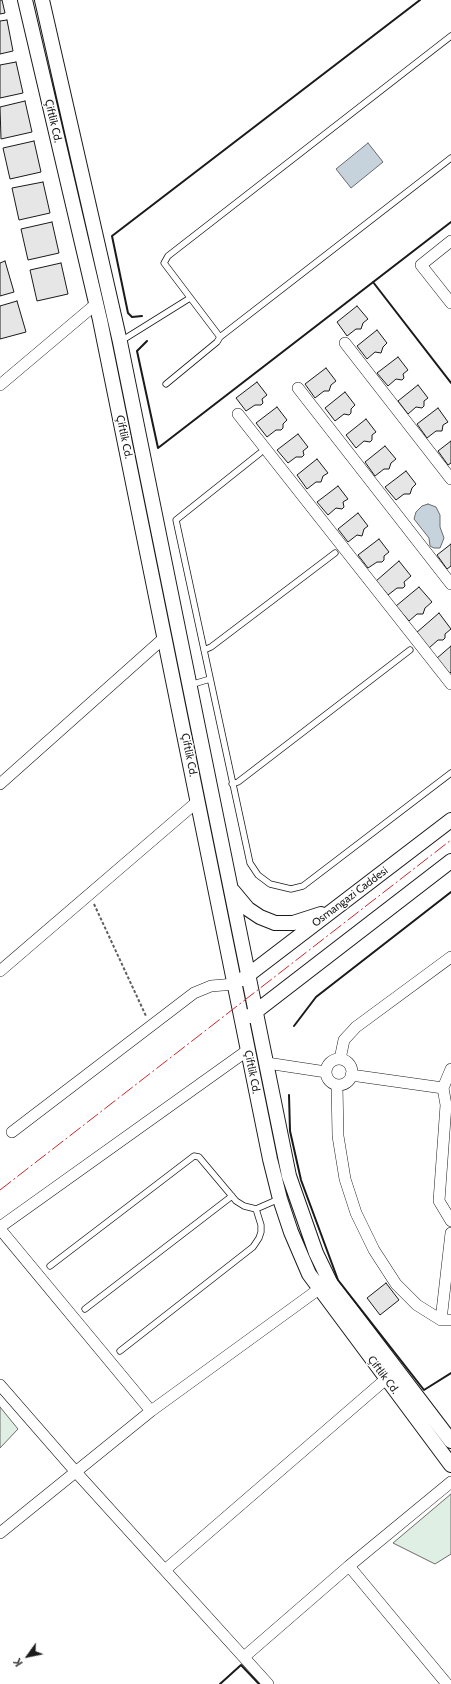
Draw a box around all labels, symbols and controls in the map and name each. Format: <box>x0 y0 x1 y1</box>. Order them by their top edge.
street label: Çiftlik Cd. <box>42 98 64 144</box>
street label: Çiftlik Cd. <box>113 414 135 460</box>
street label: Çiftlik Cd. <box>178 732 200 778</box>
street label: Osmangazi Caddesi <box>309 864 391 930</box>
street label: Çiftlik Cd. <box>241 1049 263 1095</box>
street label: Çiftlik Cd. <box>364 1353 402 1397</box>
north arrow <box>8 1636 48 1676</box>
text: K <box>10 1656 26 1669</box>

